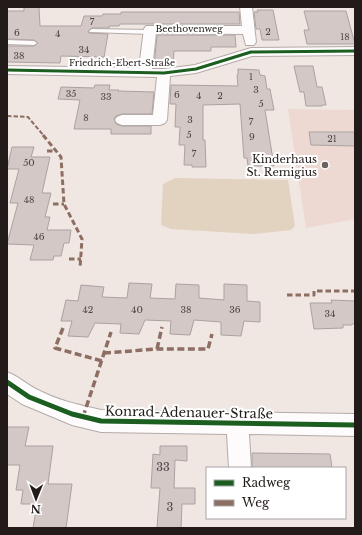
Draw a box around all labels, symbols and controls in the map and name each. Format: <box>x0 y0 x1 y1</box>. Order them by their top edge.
house number: 7 <box>90 16 95 27</box>
street label: Beethovenweg <box>155 23 223 34</box>
house number: 2 <box>265 26 271 37</box>
house number: 6 <box>14 27 20 38</box>
house number: 4 <box>55 28 61 39</box>
house number: 18 <box>340 31 350 42</box>
house number: 34 <box>79 44 89 55</box>
house number: 38 <box>14 50 25 61</box>
street label: Friedrich-Ebert-Straße <box>69 57 175 68</box>
house number: 1 <box>249 71 253 82</box>
house number: 3 <box>253 84 259 95</box>
house number: 35 <box>66 88 76 99</box>
house number: 6 <box>174 89 180 100</box>
house number: 4 <box>196 90 202 101</box>
house number: 2 <box>217 90 223 101</box>
house number: 33 <box>100 91 112 102</box>
house number: 5 <box>258 98 264 109</box>
house number: 8 <box>83 112 89 123</box>
house number: 3 <box>187 114 193 125</box>
house number: 7 <box>249 116 254 127</box>
house number: 5 <box>186 129 192 140</box>
house number: 9 <box>249 131 255 142</box>
house number: 21 <box>327 133 337 144</box>
house number: 7 <box>192 148 197 159</box>
place label: Kinderhaus St. Remigius <box>247 152 317 179</box>
house number: 50 <box>23 157 35 168</box>
marker: Kinderhaus St. Remigius <box>320 160 330 170</box>
house number: 48 <box>24 194 34 205</box>
house number: 46 <box>33 231 45 242</box>
house number: 42 <box>83 304 93 315</box>
house number: 40 <box>131 304 143 315</box>
house number: 38 <box>181 304 192 315</box>
house number: 36 <box>229 304 241 315</box>
house number: 34 <box>325 308 335 319</box>
street label: Konrad-Adenauer-Straße <box>105 403 273 422</box>
house number: 33 <box>156 460 170 474</box>
legend <box>206 467 346 519</box>
text: Radweg <box>242 475 291 490</box>
north arrow <box>16 479 56 519</box>
text: Weg <box>241 495 270 510</box>
house number: 3 <box>167 500 174 514</box>
text: N <box>30 502 41 516</box>

